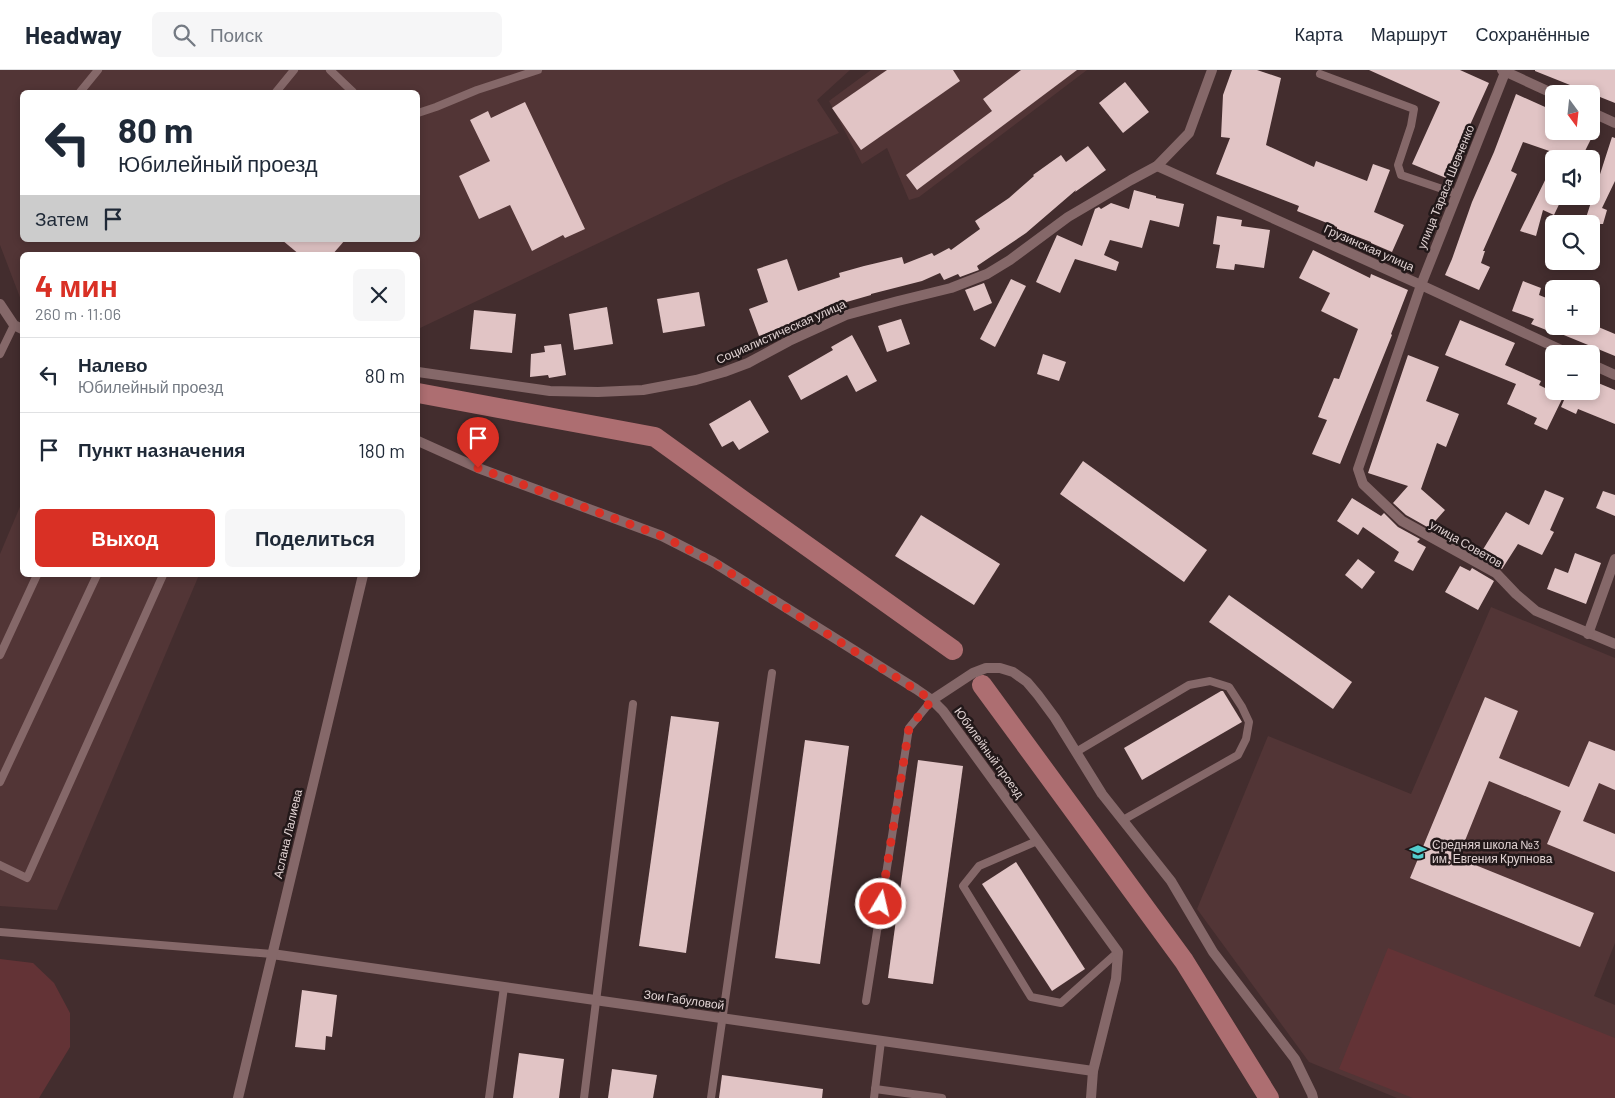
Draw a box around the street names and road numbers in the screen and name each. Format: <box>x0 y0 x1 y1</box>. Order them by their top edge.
street label: улица Тараса Шевченко <box>1414 122 1477 251</box>
street label: Грузинская улица <box>1322 221 1417 274</box>
street label: Социалистическая улица <box>714 296 848 367</box>
street label: улица Советов <box>1427 517 1505 570</box>
street label: Юбилейный проезд <box>951 704 1027 801</box>
street label: Аслана Лалиева <box>270 787 304 880</box>
street label: Зои Габуловой <box>643 986 725 1013</box>

